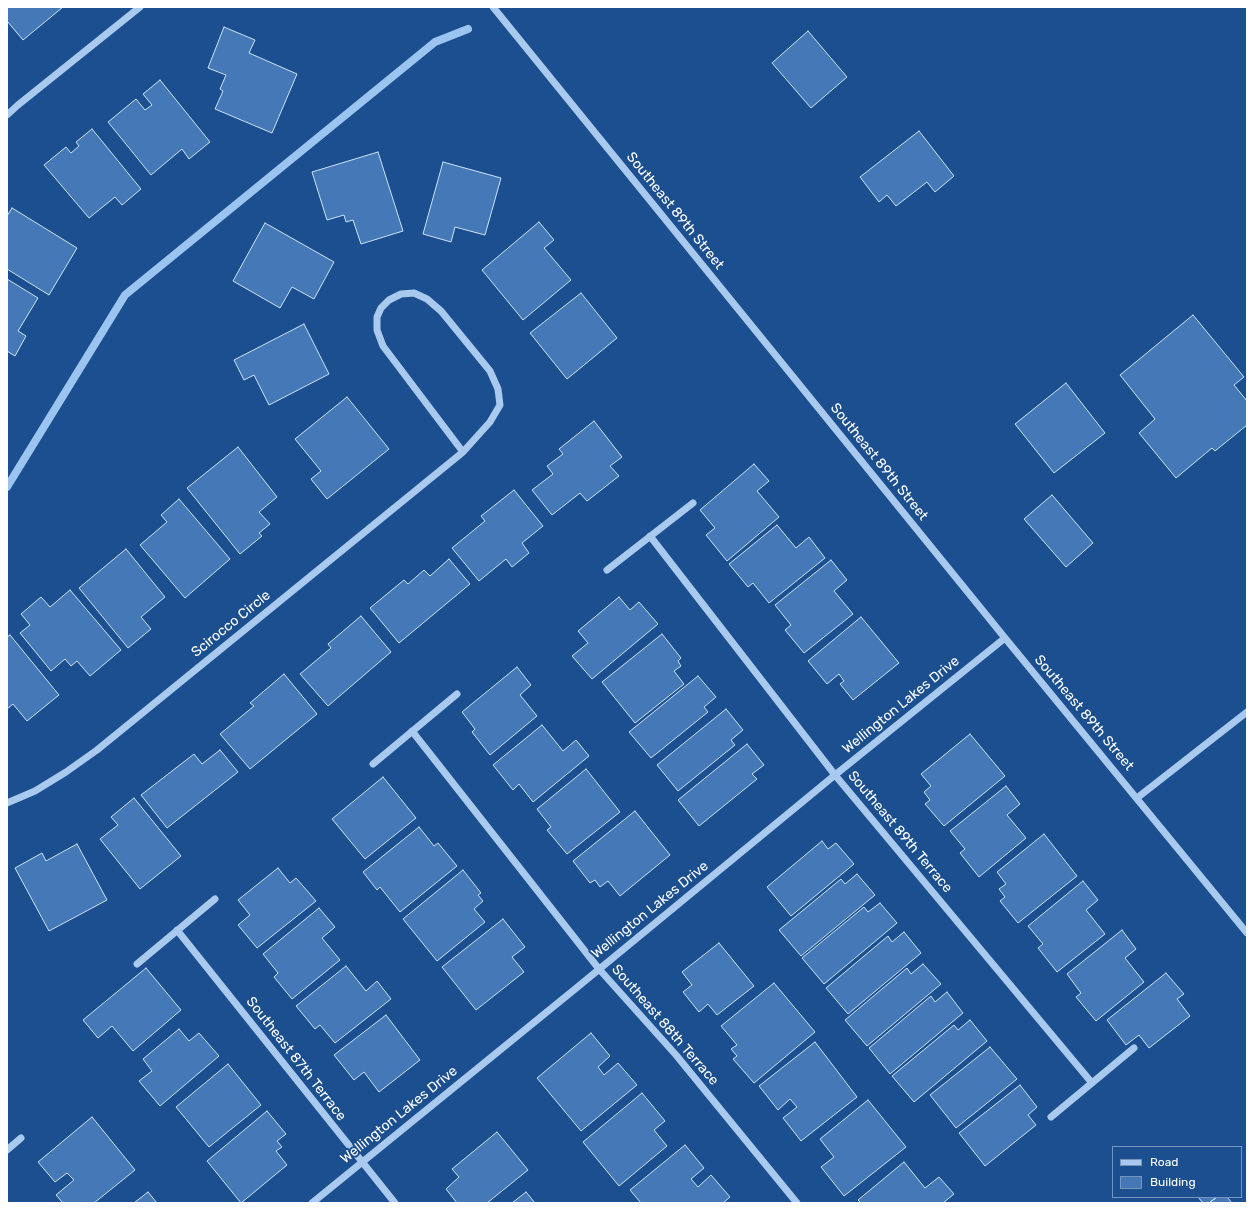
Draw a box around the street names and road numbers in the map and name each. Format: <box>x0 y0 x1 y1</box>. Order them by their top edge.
street label: Southeast 89th Street <box>623 149 727 273</box>
street label: Southeast 89th Street <box>827 400 931 524</box>
street label: Scirocco Circle <box>188 587 274 661</box>
street label: Southeast 89th Street <box>1031 652 1137 774</box>
street label: Wellington Lakes Drive <box>839 653 963 757</box>
street label: Southeast 89th Terrace <box>844 768 956 896</box>
street label: Wellington Lakes Drive <box>588 858 712 962</box>
street label: Southeast 88th Terrace <box>608 961 722 1089</box>
street label: Southeast 87th Terrace <box>242 994 350 1124</box>
street label: Wellington Lakes Drive <box>337 1063 461 1167</box>

